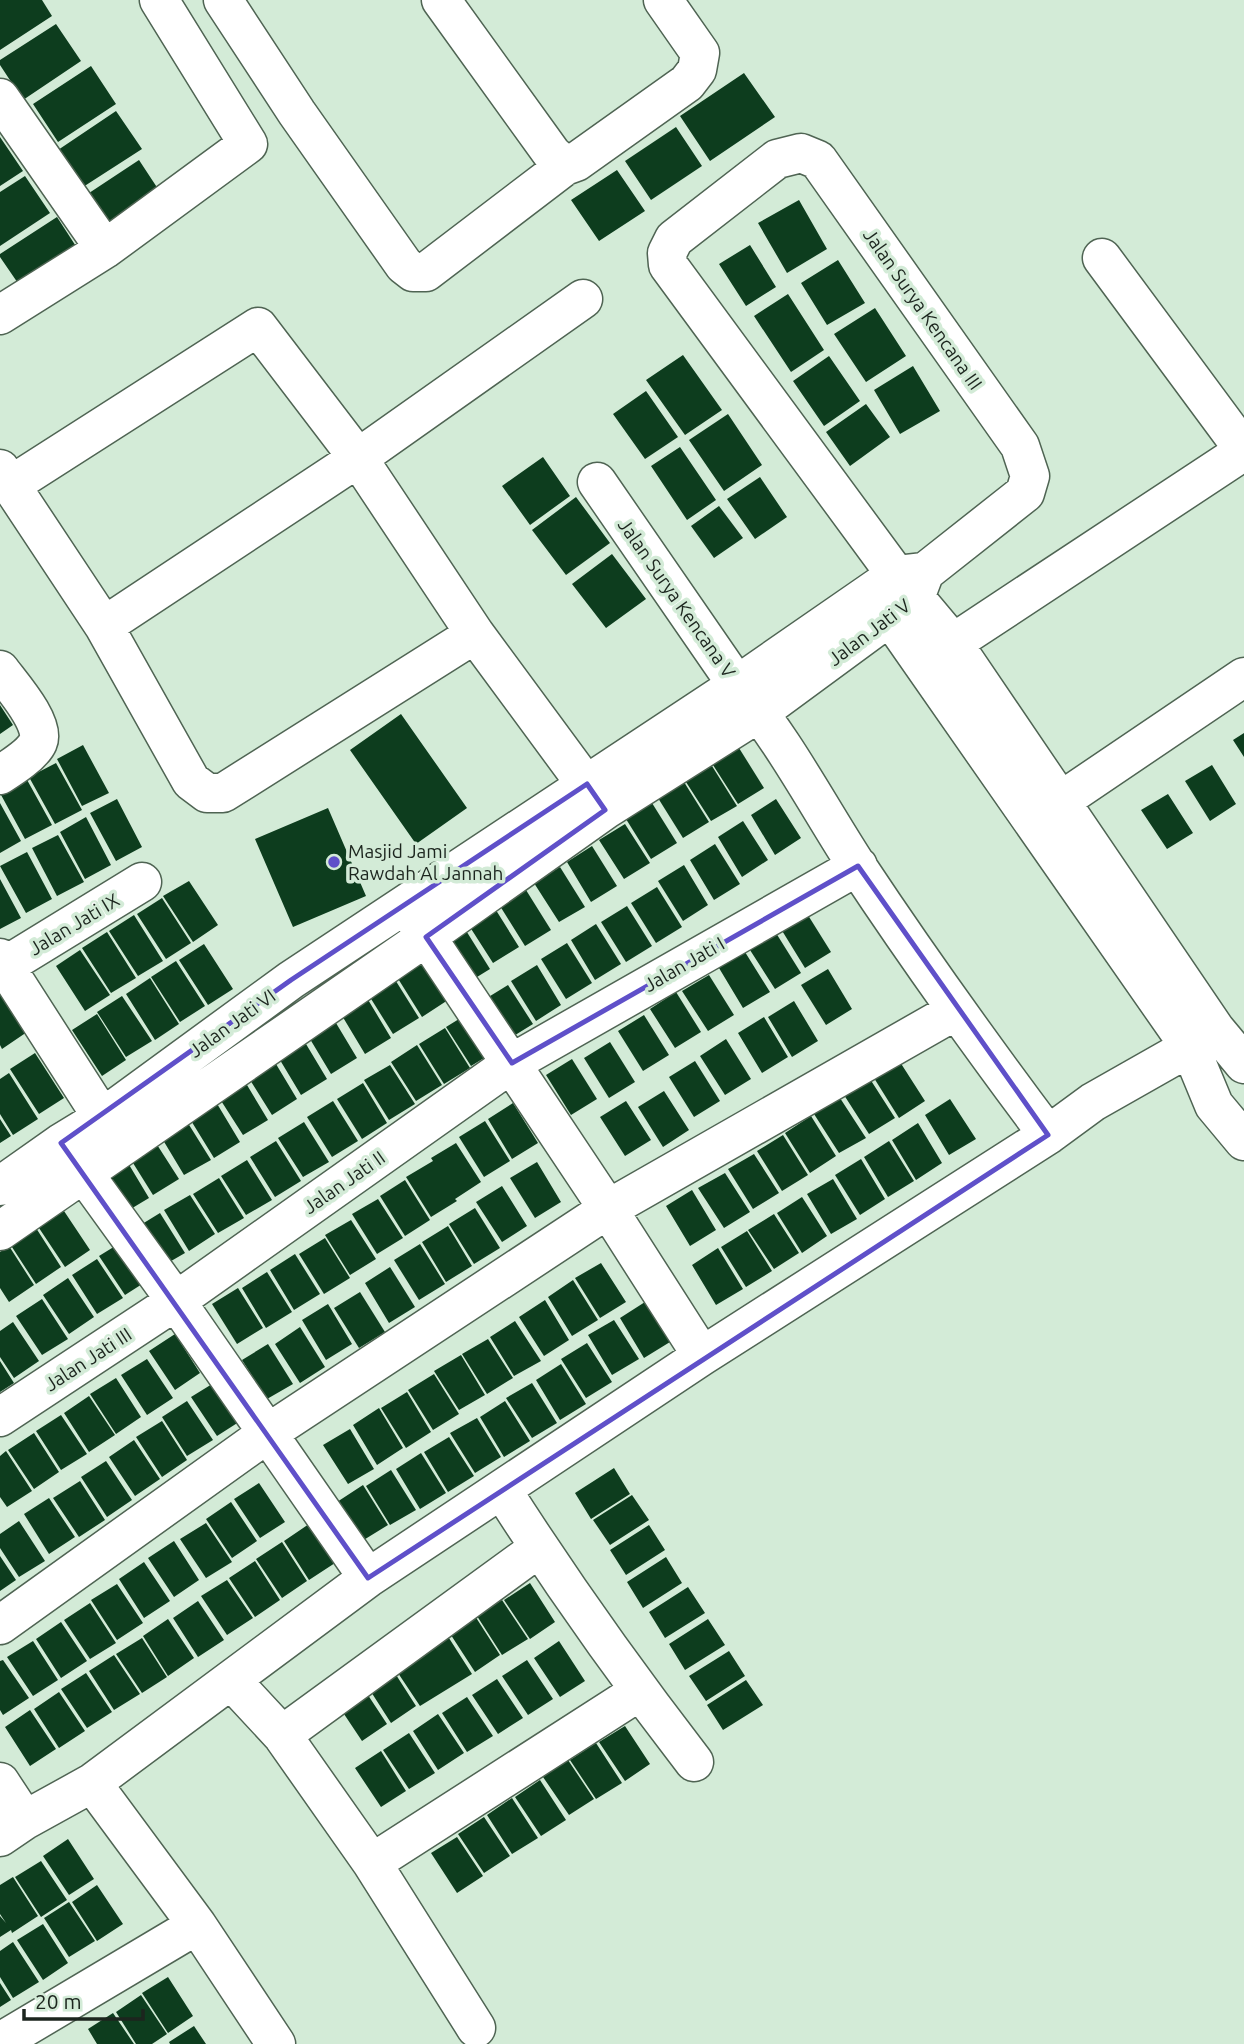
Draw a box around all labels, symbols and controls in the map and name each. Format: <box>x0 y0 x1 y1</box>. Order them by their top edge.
street label: Jalan Surya Kencana III <box>859 224 987 394</box>
street label: Jalan Surya Kencana V <box>614 514 740 682</box>
street label: Jalan Jati V <box>824 594 914 670</box>
place label: Masjid Jami Rawdah Al Jannah <box>348 840 503 884</box>
marker: Masjid Jami Rawdah Al Jannah <box>326 854 342 870</box>
street label: Jalan Jati IX <box>25 888 123 959</box>
street label: Jalan Jati I <box>640 932 728 996</box>
street label: Jalan Jati VI <box>184 984 280 1062</box>
street label: Jalan Jati II <box>299 1146 389 1218</box>
street label: Jalan Jati III <box>40 1323 136 1395</box>
scale bar <box>24 1978 144 2022</box>
text: 20 m <box>35 1989 82 2013</box>

